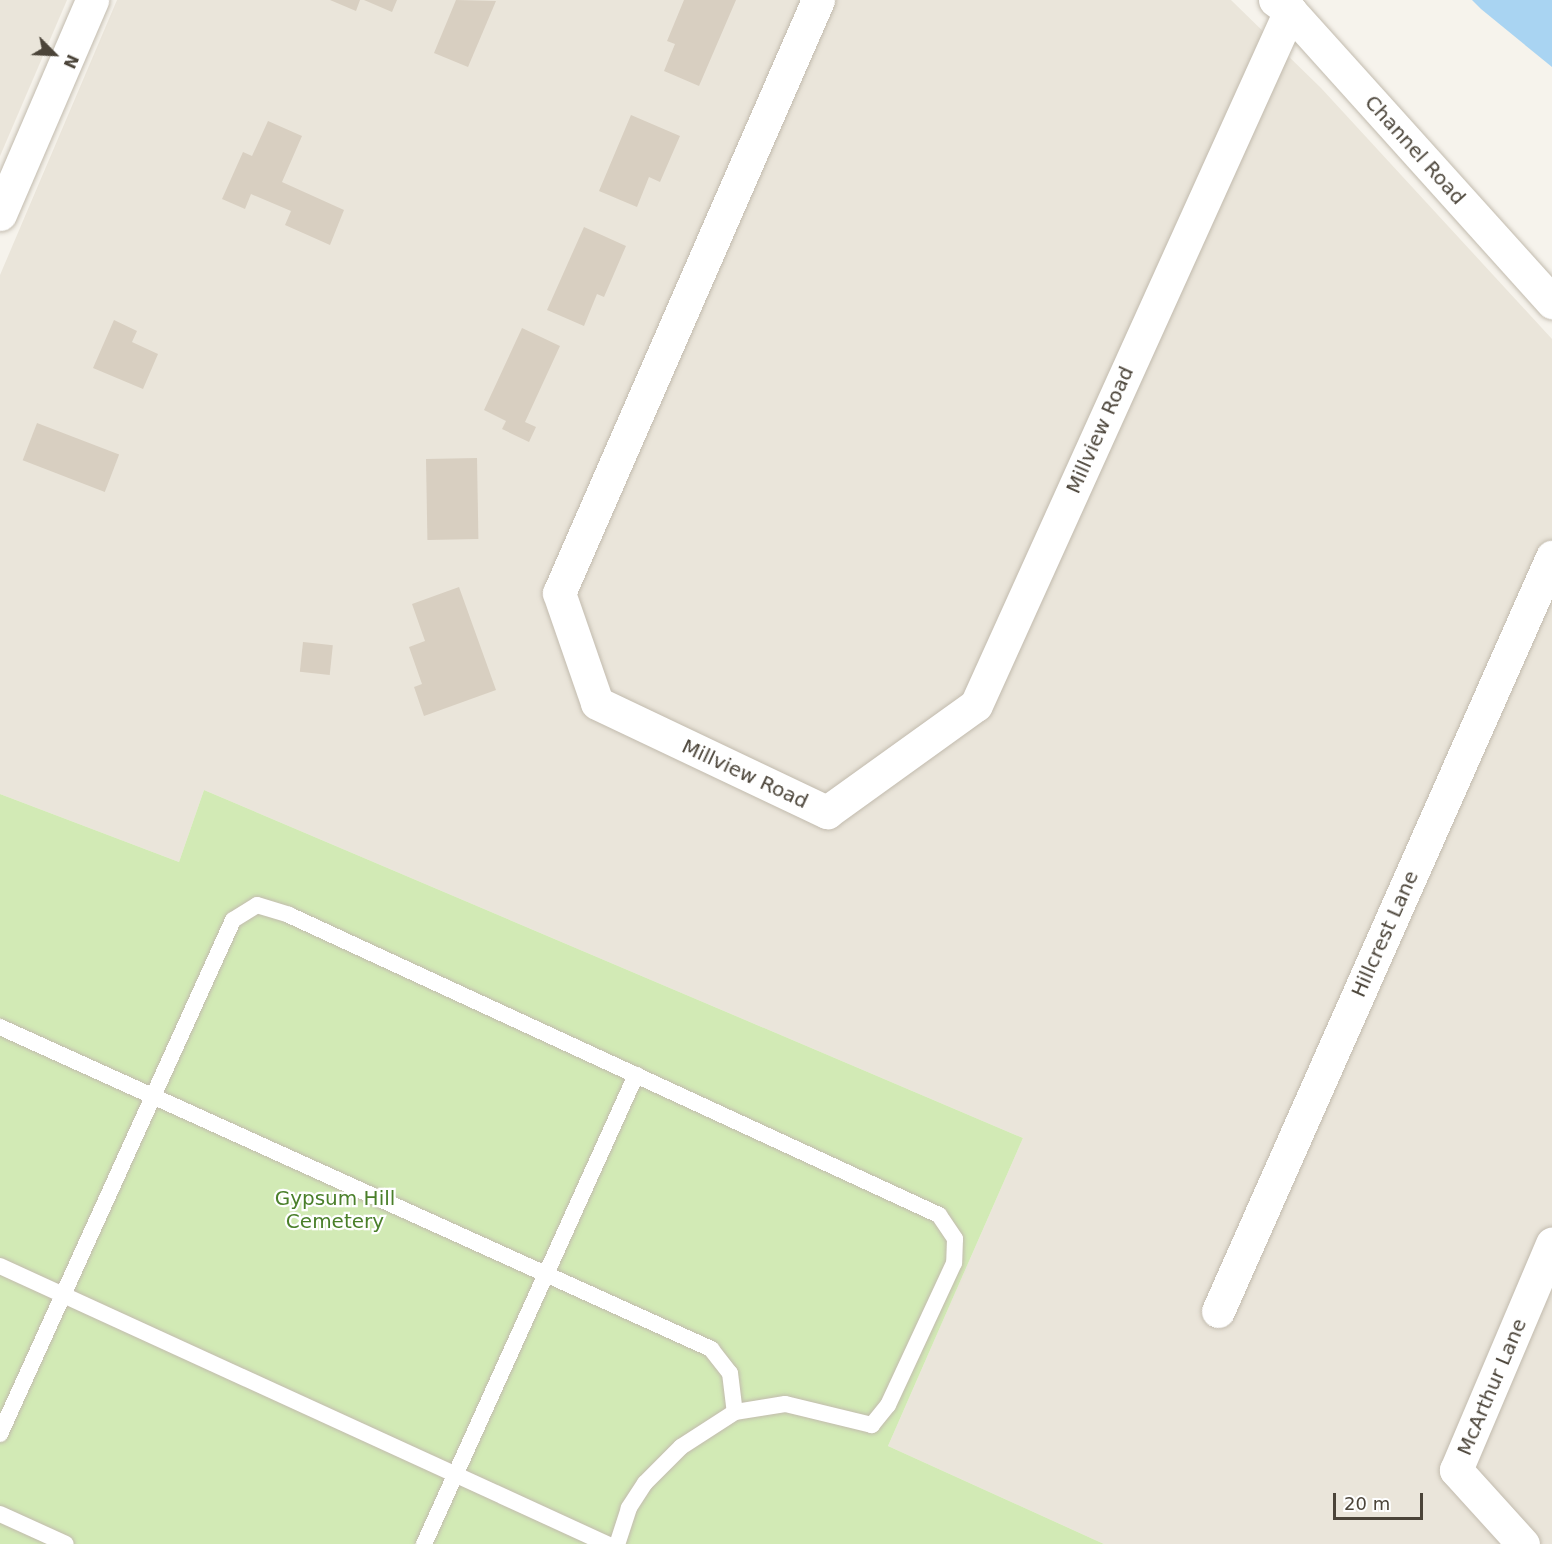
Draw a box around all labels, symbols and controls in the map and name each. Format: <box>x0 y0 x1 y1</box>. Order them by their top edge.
north arrow <box>24 24 84 84</box>
text: N <box>60 52 82 71</box>
street label: Channel Road <box>1360 90 1470 210</box>
street label: Millview Road <box>1061 363 1139 497</box>
street label: Millview Road <box>678 734 812 814</box>
street label: Hillcrest Lane <box>1346 867 1424 1001</box>
park label: Gypsum Hill Cemetery <box>275 1186 395 1233</box>
street label: McArthur Lane <box>1452 1315 1532 1459</box>
scale bar <box>1336 1481 1426 1519</box>
text: 20 m <box>1344 1493 1390 1514</box>

